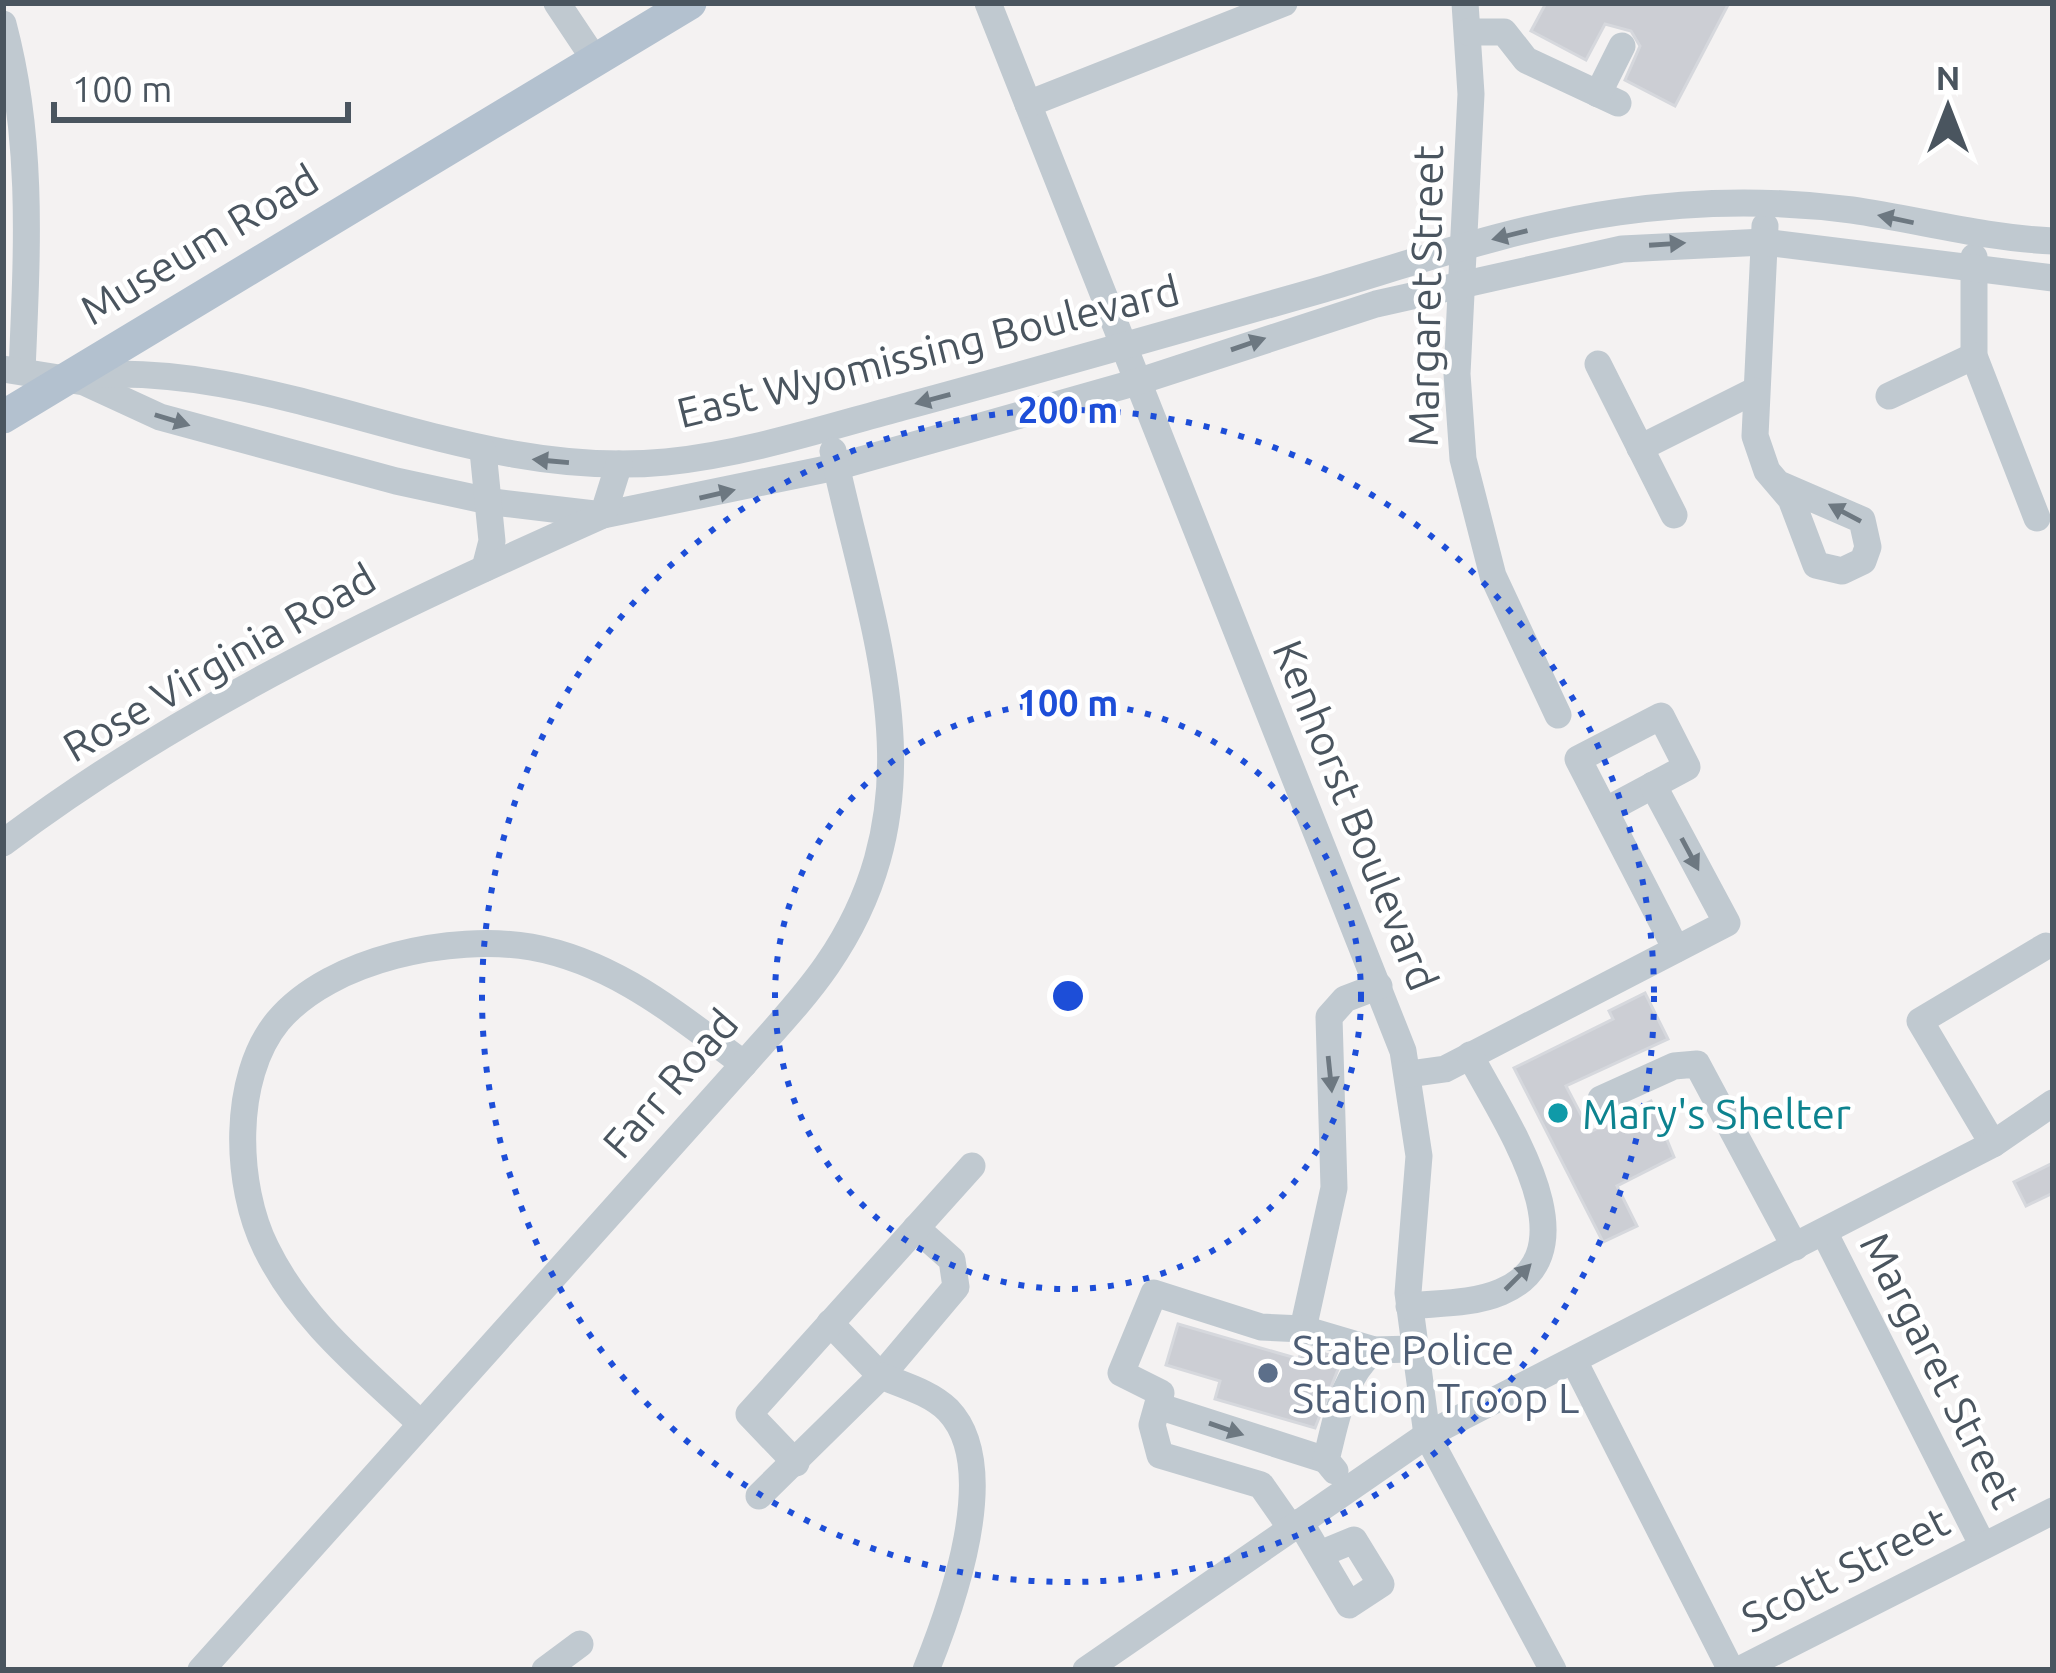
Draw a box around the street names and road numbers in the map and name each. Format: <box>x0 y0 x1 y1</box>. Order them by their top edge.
street label: Margaret Street <box>1399 145 1451 447</box>
street label: Museum Road <box>72 155 326 333</box>
street label: East Wyomissing Boulevard <box>672 266 1184 436</box>
street label: Rose Virginia Road <box>55 554 383 770</box>
street label: Kenhorst Boulevard <box>1264 633 1448 997</box>
street label: Farr Road <box>593 1000 747 1166</box>
street label: Margaret Street <box>1851 1225 2031 1515</box>
street label: Scott Street <box>1734 1497 1956 1641</box>

